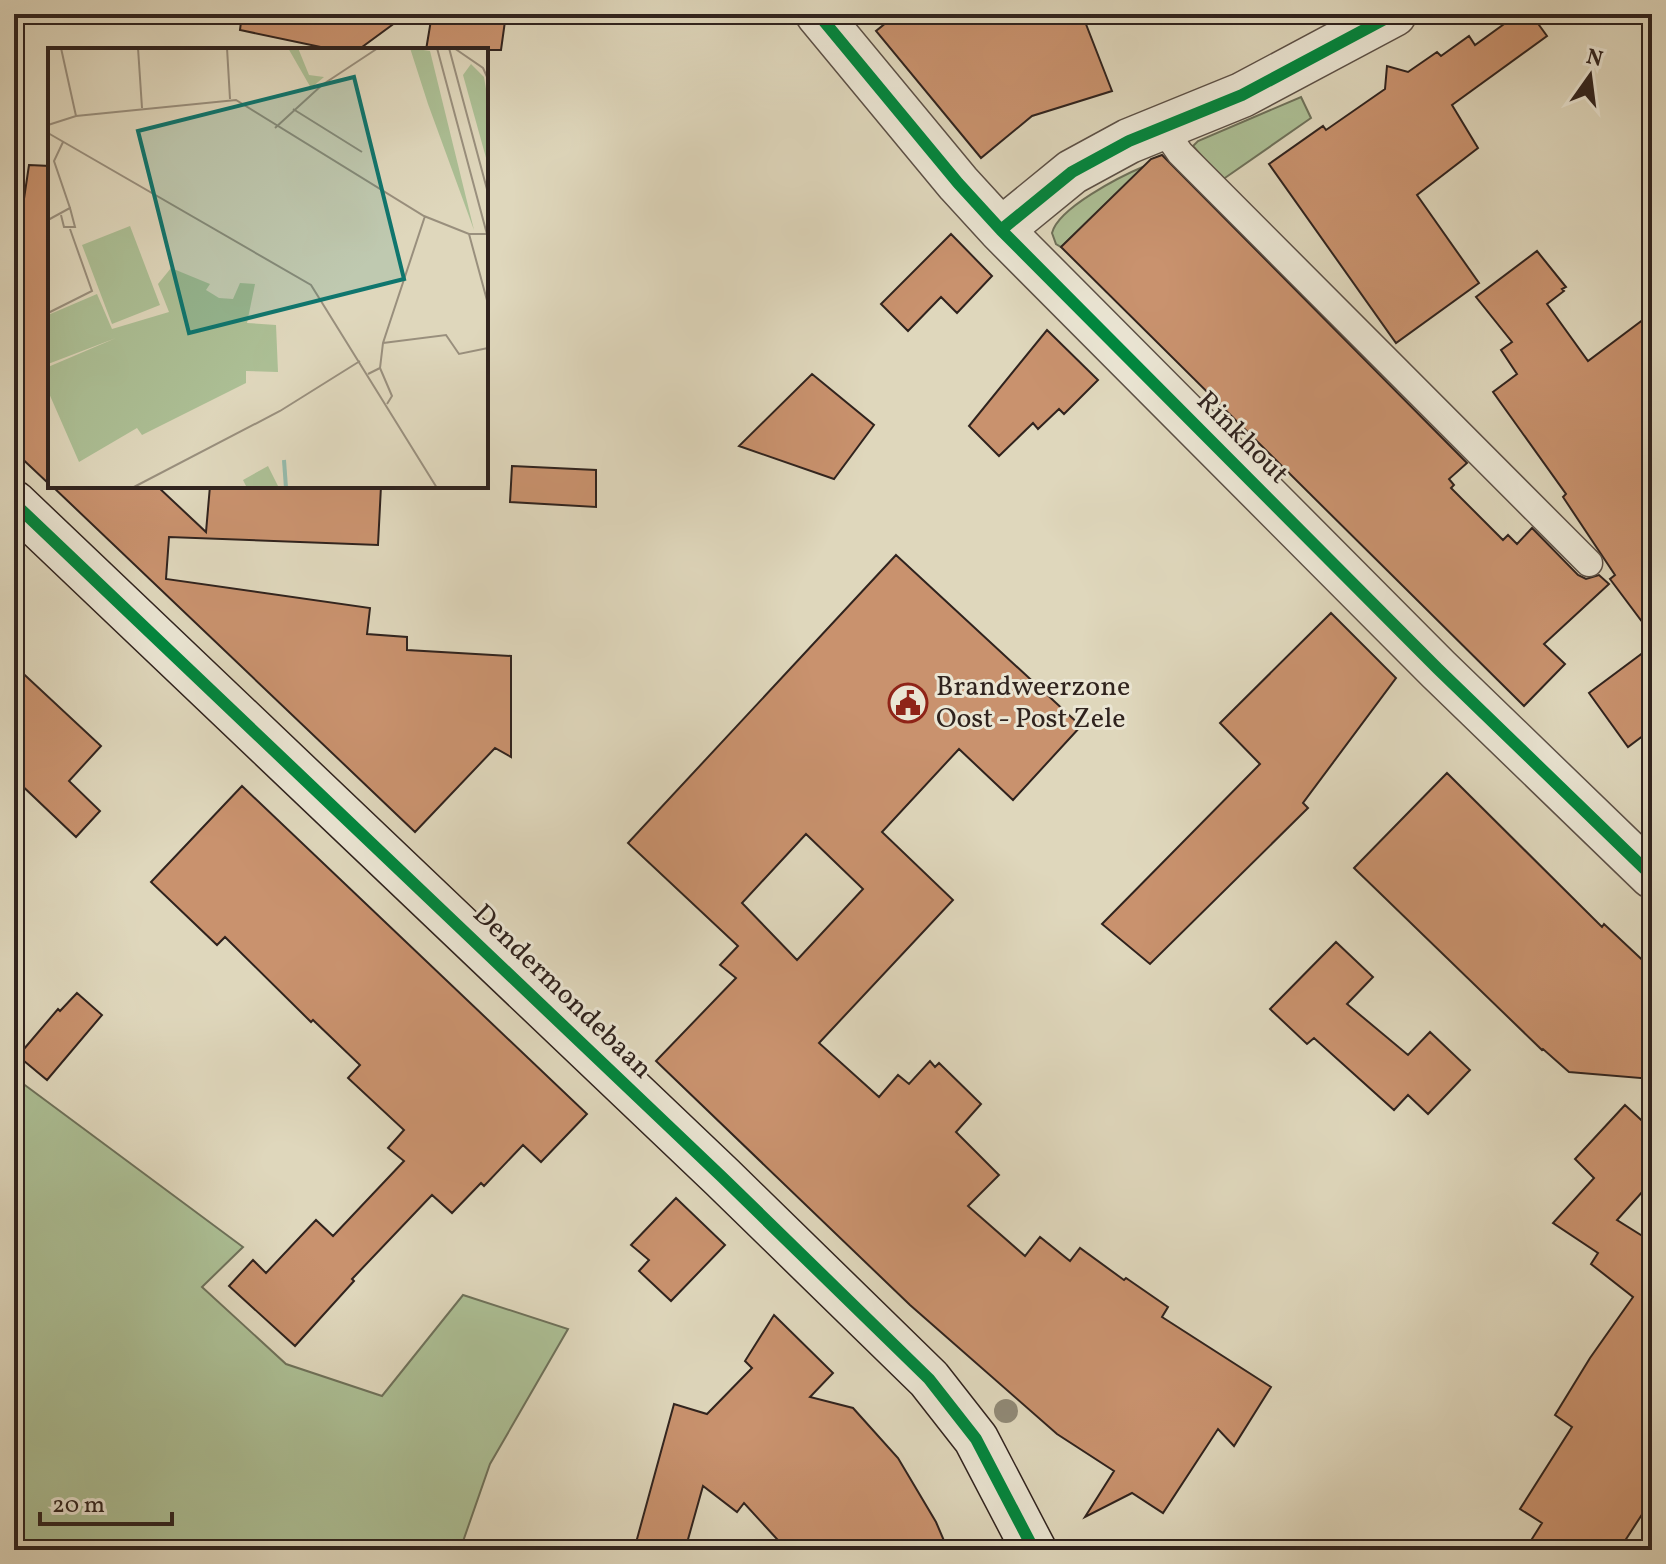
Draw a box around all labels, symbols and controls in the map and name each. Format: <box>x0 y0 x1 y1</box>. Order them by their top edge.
north arrow <box>1550 36 1630 116</box>
text: N <box>1583 42 1606 76</box>
inset map <box>48 48 488 488</box>
street label: Rinkhout <box>1187 383 1297 493</box>
place label: Brandweerzone Oost - Post Zele <box>936 668 1130 739</box>
public building icon: Brandweerzone Oost - Post Zele <box>887 682 929 724</box>
street label: Dendermondebaan <box>463 896 661 1088</box>
scale bar <box>40 1476 172 1526</box>
text: 20 m <box>52 1489 105 1523</box>

